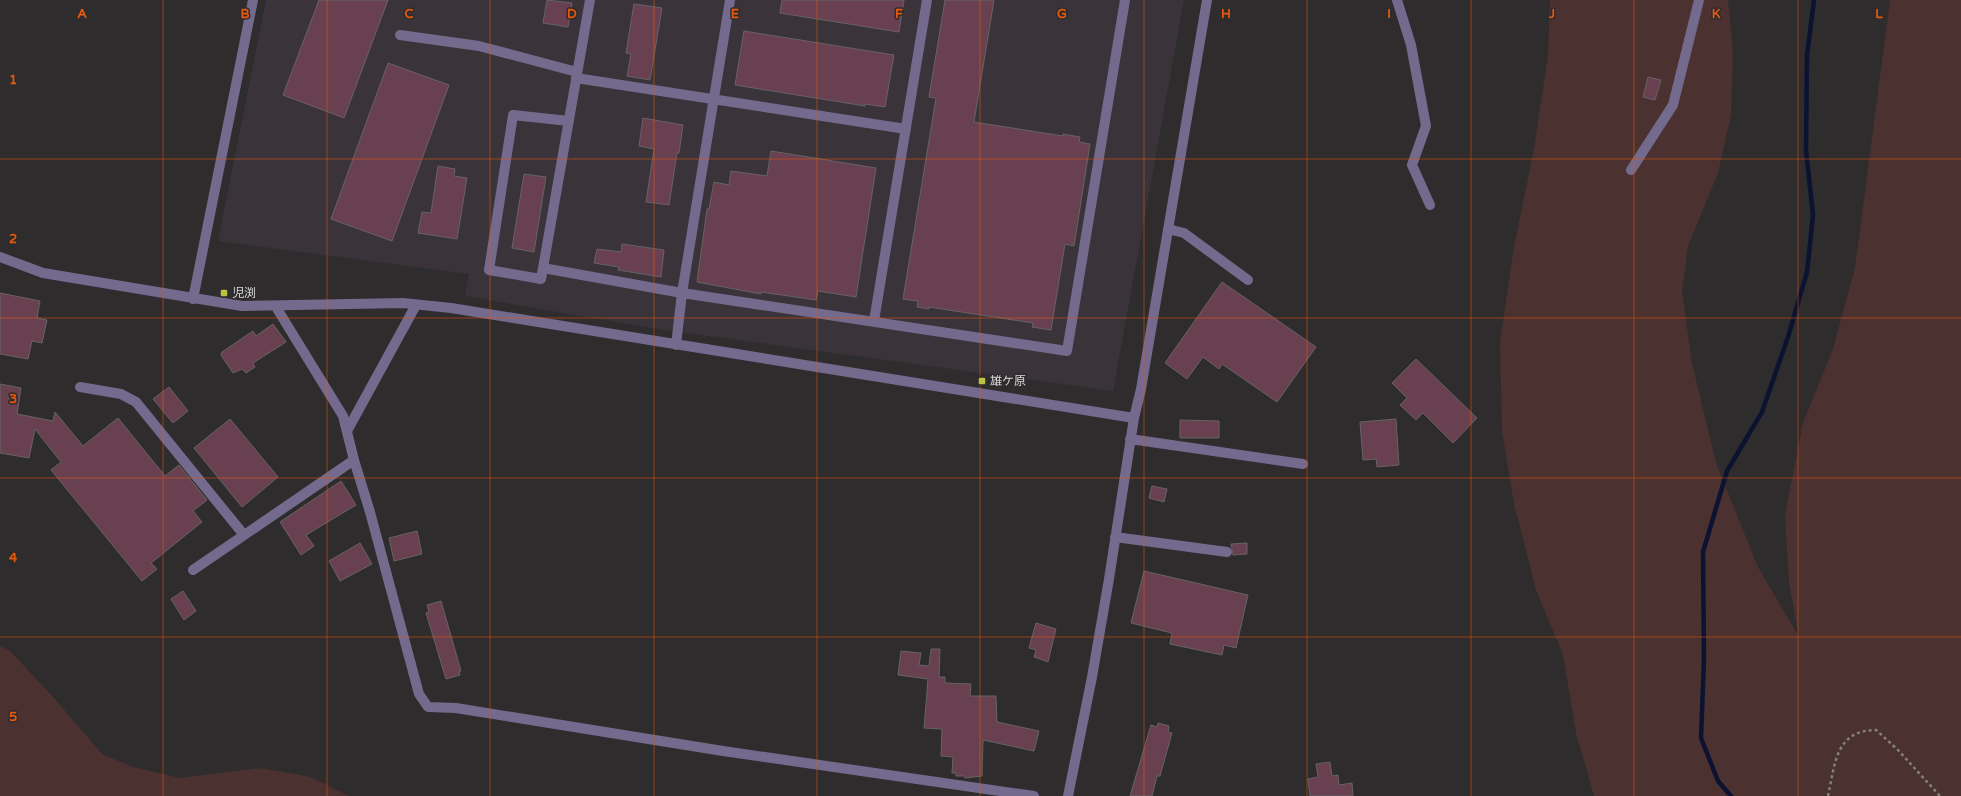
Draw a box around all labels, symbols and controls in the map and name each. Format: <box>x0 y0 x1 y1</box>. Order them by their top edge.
text: A <box>77 6 87 22</box>
text: B <box>240 6 250 22</box>
text: C <box>404 6 414 22</box>
text: D <box>567 6 577 22</box>
text: E <box>731 6 739 22</box>
text: F <box>895 6 903 22</box>
text: G <box>1057 6 1067 22</box>
text: H <box>1221 6 1231 22</box>
text: I <box>1387 6 1391 22</box>
text: J <box>1548 6 1555 22</box>
text: K <box>1712 6 1721 22</box>
text: L <box>1875 6 1883 22</box>
text: 1 <box>9 72 17 88</box>
text: 2 <box>9 231 17 247</box>
place label: 児渕 <box>232 286 256 300</box>
marker: 児渕 <box>219 288 229 298</box>
place label: 雄ケ原 <box>990 374 1026 388</box>
marker: 雄ケ原 <box>977 376 987 386</box>
text: 3 <box>9 391 17 407</box>
text: 4 <box>9 550 18 566</box>
text: 5 <box>9 709 17 725</box>

